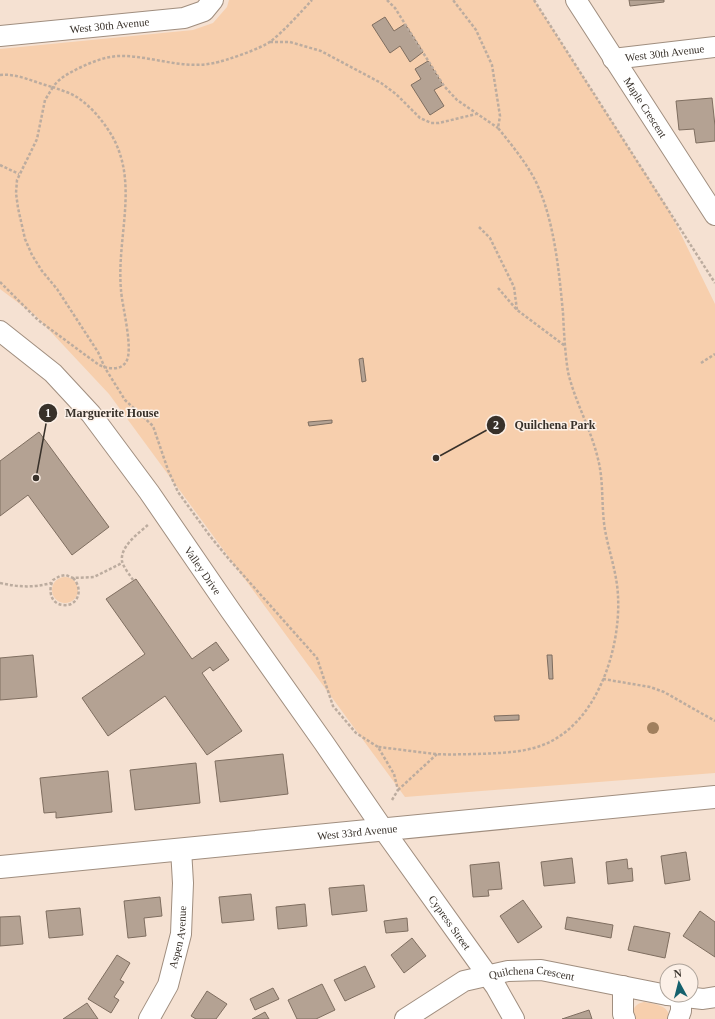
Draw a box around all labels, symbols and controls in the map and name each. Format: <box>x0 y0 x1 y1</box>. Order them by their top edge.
street label: West 30th Avenue <box>69 15 150 35</box>
street label: West 30th Avenue <box>624 42 705 64</box>
street label: Maple Crescent <box>622 75 669 140</box>
callout: Marguerite House <box>38 401 167 425</box>
text: 1 <box>45 406 51 420</box>
text: Marguerite House <box>65 406 159 420</box>
callout: Quilchena Park <box>486 413 603 437</box>
text: 2 <box>493 418 499 432</box>
text: Quilchena Park <box>514 418 596 432</box>
street label: Valley Drive <box>182 544 224 597</box>
street label: West 33rd Avenue <box>317 822 398 842</box>
street label: Cypress Street <box>426 893 473 952</box>
street label: Aspen Avenue <box>166 905 188 970</box>
north arrow <box>659 963 699 1003</box>
street label: Quilchena Crescent <box>488 964 575 982</box>
text: N <box>673 967 683 980</box>

